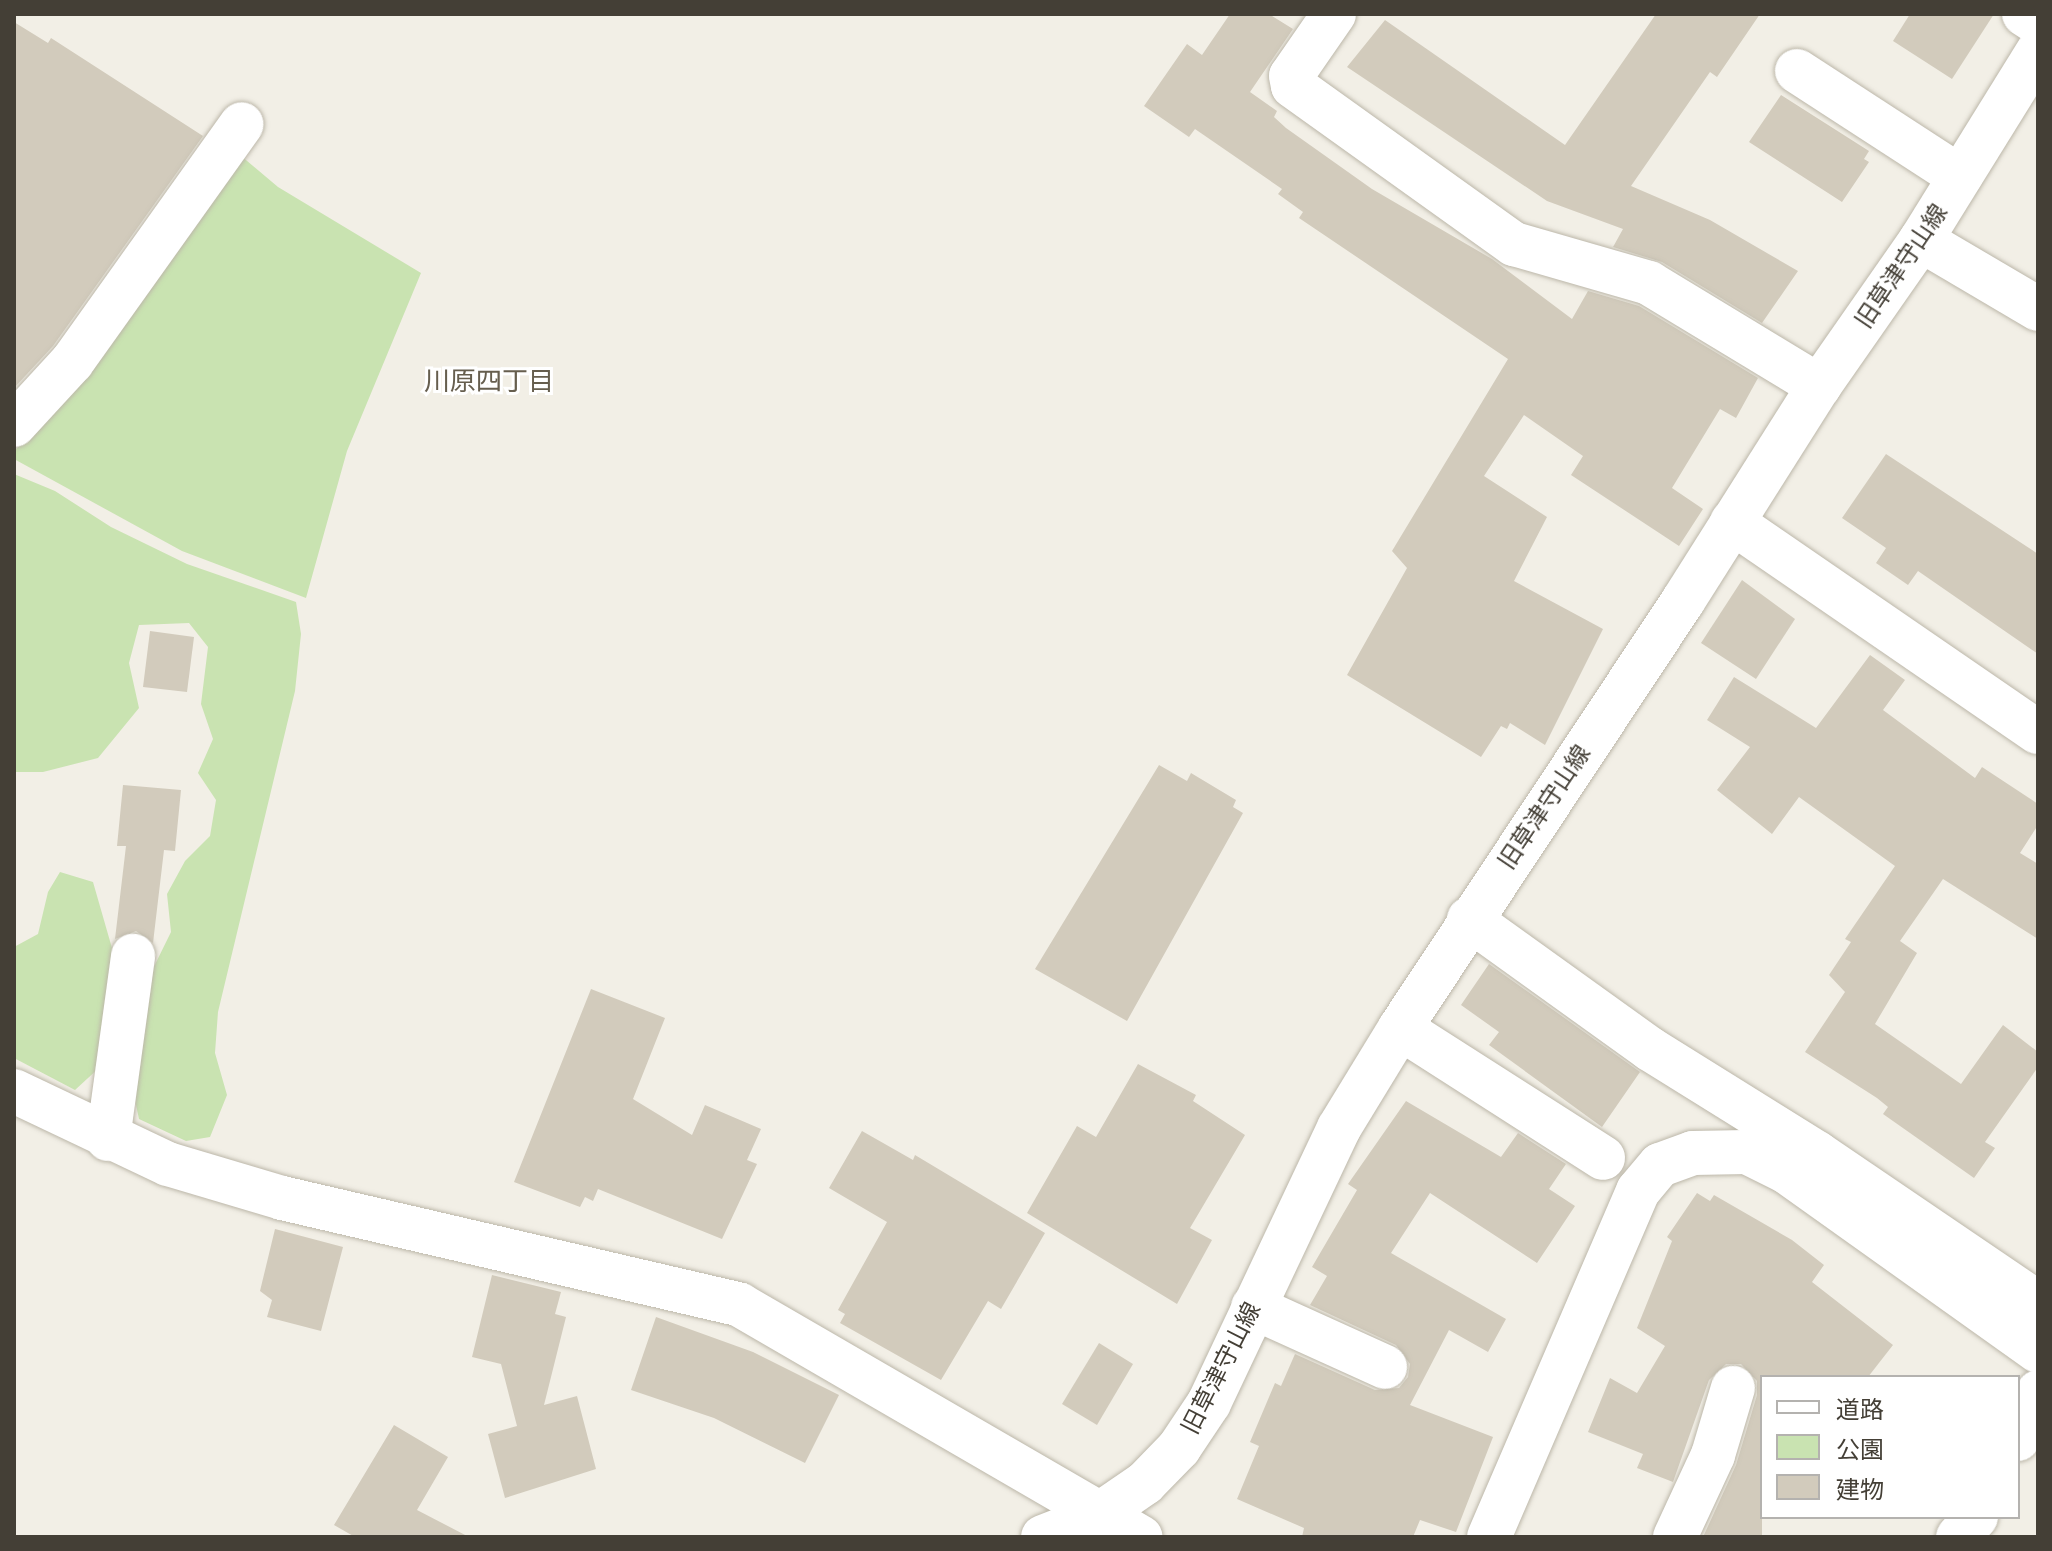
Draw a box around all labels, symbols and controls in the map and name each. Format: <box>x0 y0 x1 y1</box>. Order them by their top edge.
street label: 旧草津守山線 <box>1849 198 1953 334</box>
district label: 川原四丁目 <box>424 366 554 398</box>
street label: 旧草津守山線 <box>1492 739 1596 875</box>
street label: 旧草津守山線 <box>1175 1297 1267 1439</box>
legend <box>1760 1375 2020 1519</box>
text: 道路 <box>1836 1395 1884 1424</box>
text: 公園 <box>1836 1435 1884 1464</box>
text: 建物 <box>1836 1475 1884 1504</box>

